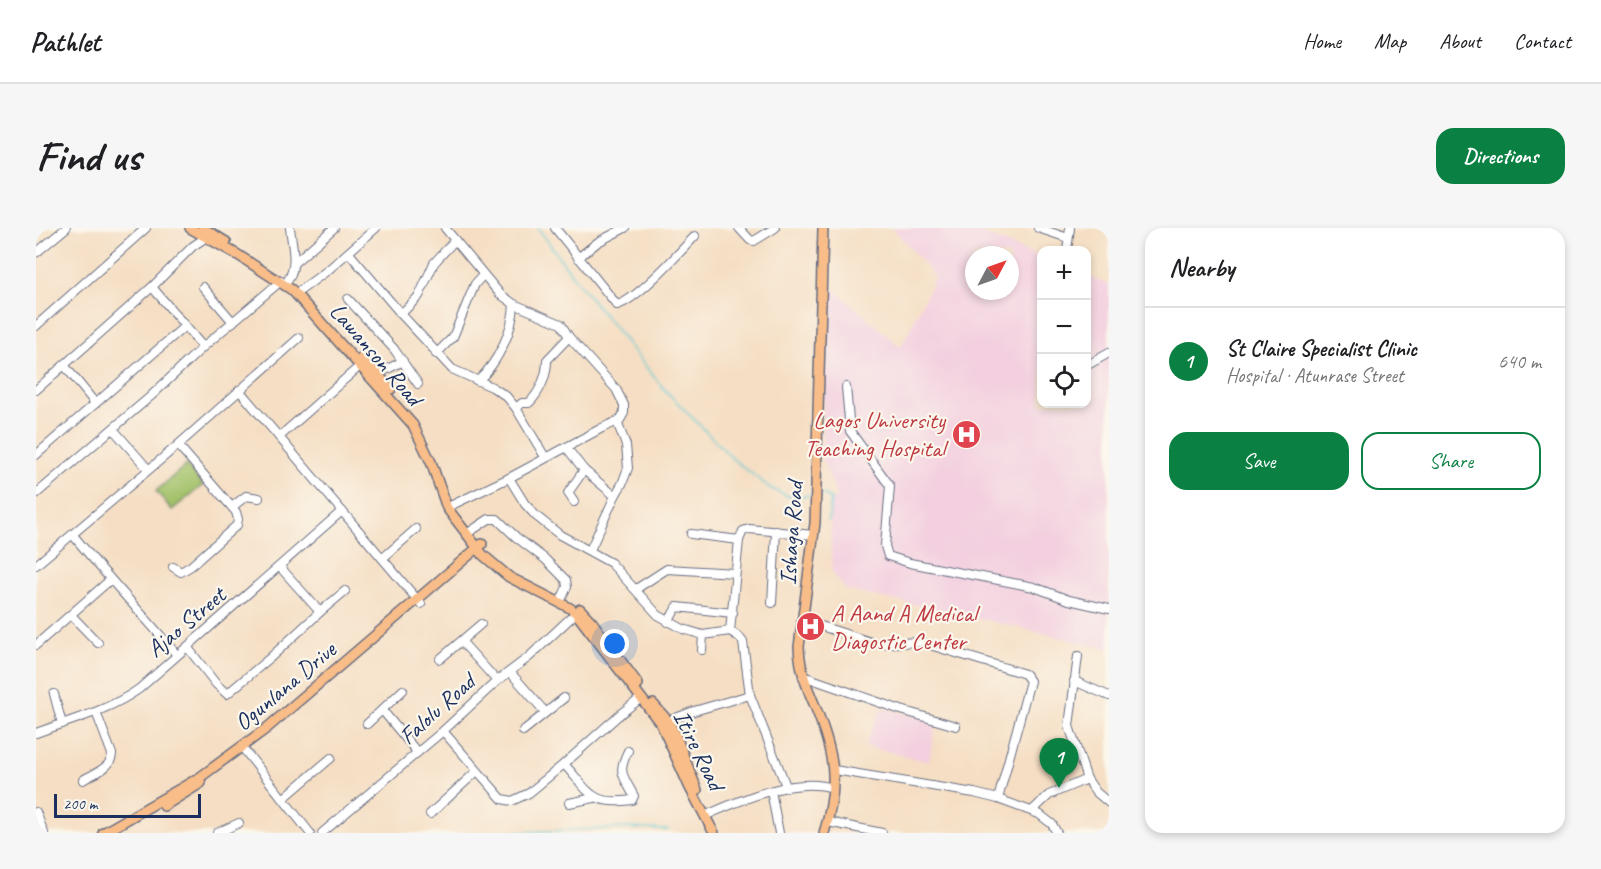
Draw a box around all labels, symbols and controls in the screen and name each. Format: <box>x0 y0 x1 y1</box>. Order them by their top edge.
text: Pathlet <box>30 24 100 59</box>
text: Home <box>1303 28 1341 54</box>
text: Map <box>1374 28 1406 54</box>
text: About <box>1439 28 1481 54</box>
text: Contact <box>1514 28 1571 54</box>
button: Directions <box>1436 128 1565 184</box>
text: Find us <box>36 130 141 183</box>
north arrow <box>965 246 1019 300</box>
map controls <box>1037 246 1091 408</box>
button: + <box>1037 246 1091 300</box>
text: Nearby <box>1169 251 1234 284</box>
street label: Lawanson Road <box>323 296 431 414</box>
button: − <box>1037 300 1091 354</box>
text: St Claire Specialist Clinic <box>1226 335 1417 363</box>
text: 1 <box>1184 349 1193 374</box>
text: 640 m <box>1498 349 1541 374</box>
button: locate <box>1037 354 1091 408</box>
text: Hospital · Atunrase Street <box>1226 363 1404 388</box>
place label: Lagos University Teaching Hospital <box>804 405 949 463</box>
hospital icon: Lagos University Teaching Hospital <box>950 418 982 450</box>
button: Save <box>1169 432 1349 490</box>
button: Share <box>1361 432 1541 490</box>
street label: Ishaga Road <box>772 477 810 586</box>
street label: Ajao Street <box>140 579 233 664</box>
place label: A Aand A Medical Diagostic Center <box>831 598 981 656</box>
hospital icon: A Aand A Medical Diagostic Center <box>794 611 826 643</box>
your location <box>600 629 629 658</box>
street label: Ogunlana Drive <box>228 633 344 737</box>
street label: Falolu Road <box>393 665 484 751</box>
street label: Itire Road <box>667 705 733 798</box>
pin: 1 <box>1040 738 1078 788</box>
scale bar <box>54 791 201 818</box>
text: 200 m <box>63 794 97 814</box>

